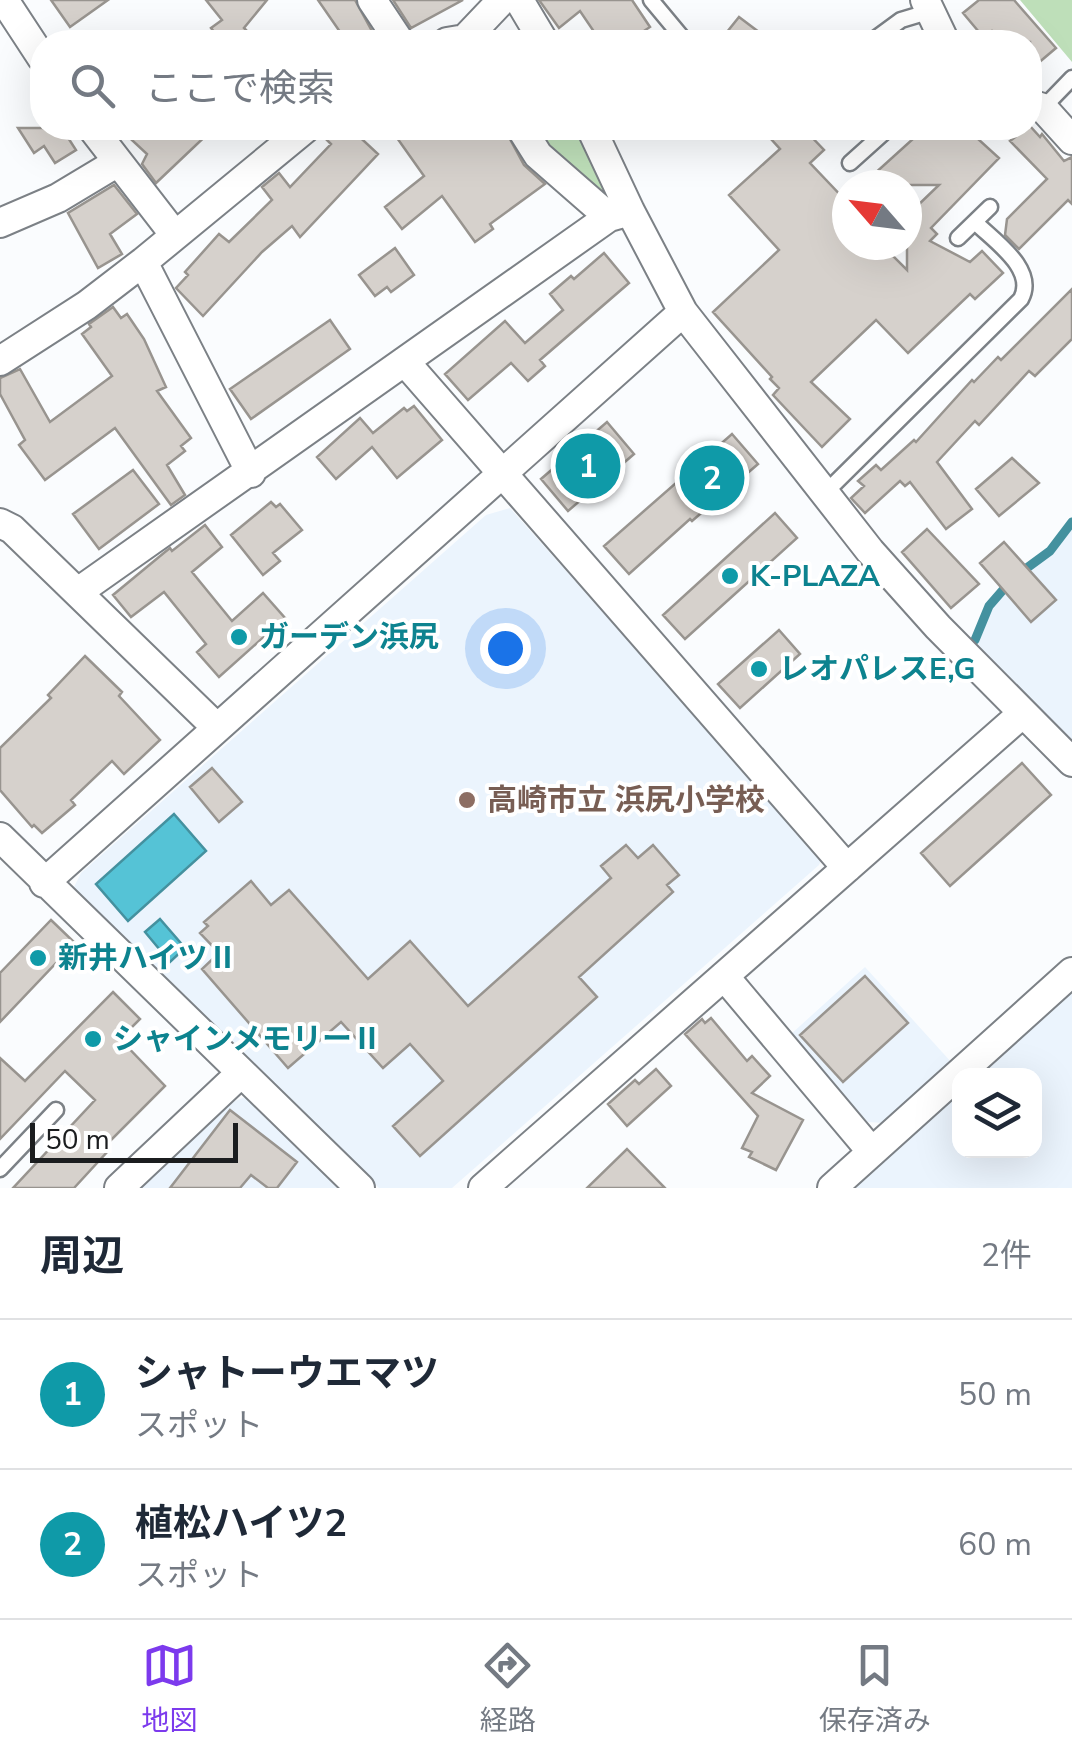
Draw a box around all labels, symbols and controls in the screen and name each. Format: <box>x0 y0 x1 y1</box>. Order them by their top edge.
search box <box>30 30 1042 140</box>
icon: search <box>65 58 120 113</box>
text: ここで検索 <box>145 63 335 114</box>
north arrow <box>832 170 922 260</box>
pin: 1 <box>556 428 620 504</box>
pin: 2 <box>680 440 744 516</box>
place label: K-PLAZA <box>750 556 881 597</box>
marker: K-PLAZA <box>719 565 741 587</box>
place label: ガーデン浜尻 <box>259 617 439 658</box>
your location <box>480 623 531 674</box>
marker: ガーデン浜尻 <box>228 626 250 648</box>
place label: レオパレスE,G <box>779 649 976 690</box>
marker: レオパレスE,G <box>748 658 770 680</box>
place label: 高崎市立 浜尻小学校 <box>487 780 765 821</box>
marker: 高崎市立 浜尻小学校 <box>456 789 478 811</box>
place label: 新井ハイツⅡ <box>58 938 237 979</box>
marker: 新井ハイツⅡ <box>27 947 49 969</box>
place label: シャインメモリーⅡ <box>113 1019 382 1060</box>
marker: シャインメモリーⅡ <box>82 1028 104 1050</box>
map controls <box>952 1068 1042 1158</box>
button: layers <box>952 1068 1042 1158</box>
scale bar <box>30 1118 238 1162</box>
text: 50 m <box>45 1121 110 1159</box>
text: 周辺 <box>40 1228 124 1285</box>
text: 2件 <box>981 1234 1032 1277</box>
text: シャトーウエマツ <box>135 1348 439 1399</box>
text: 1 <box>63 1373 82 1416</box>
text: 50 m <box>958 1373 1032 1416</box>
text: スポット <box>135 1404 263 1447</box>
text: 植松ハイツ2 <box>135 1498 347 1549</box>
text: 2 <box>63 1523 82 1566</box>
text: 60 m <box>958 1523 1032 1566</box>
text: スポット <box>135 1554 263 1597</box>
tab: 地図 <box>141 1638 197 1740</box>
tab: 経路 <box>480 1638 536 1740</box>
tab: 保存済み <box>819 1638 931 1740</box>

